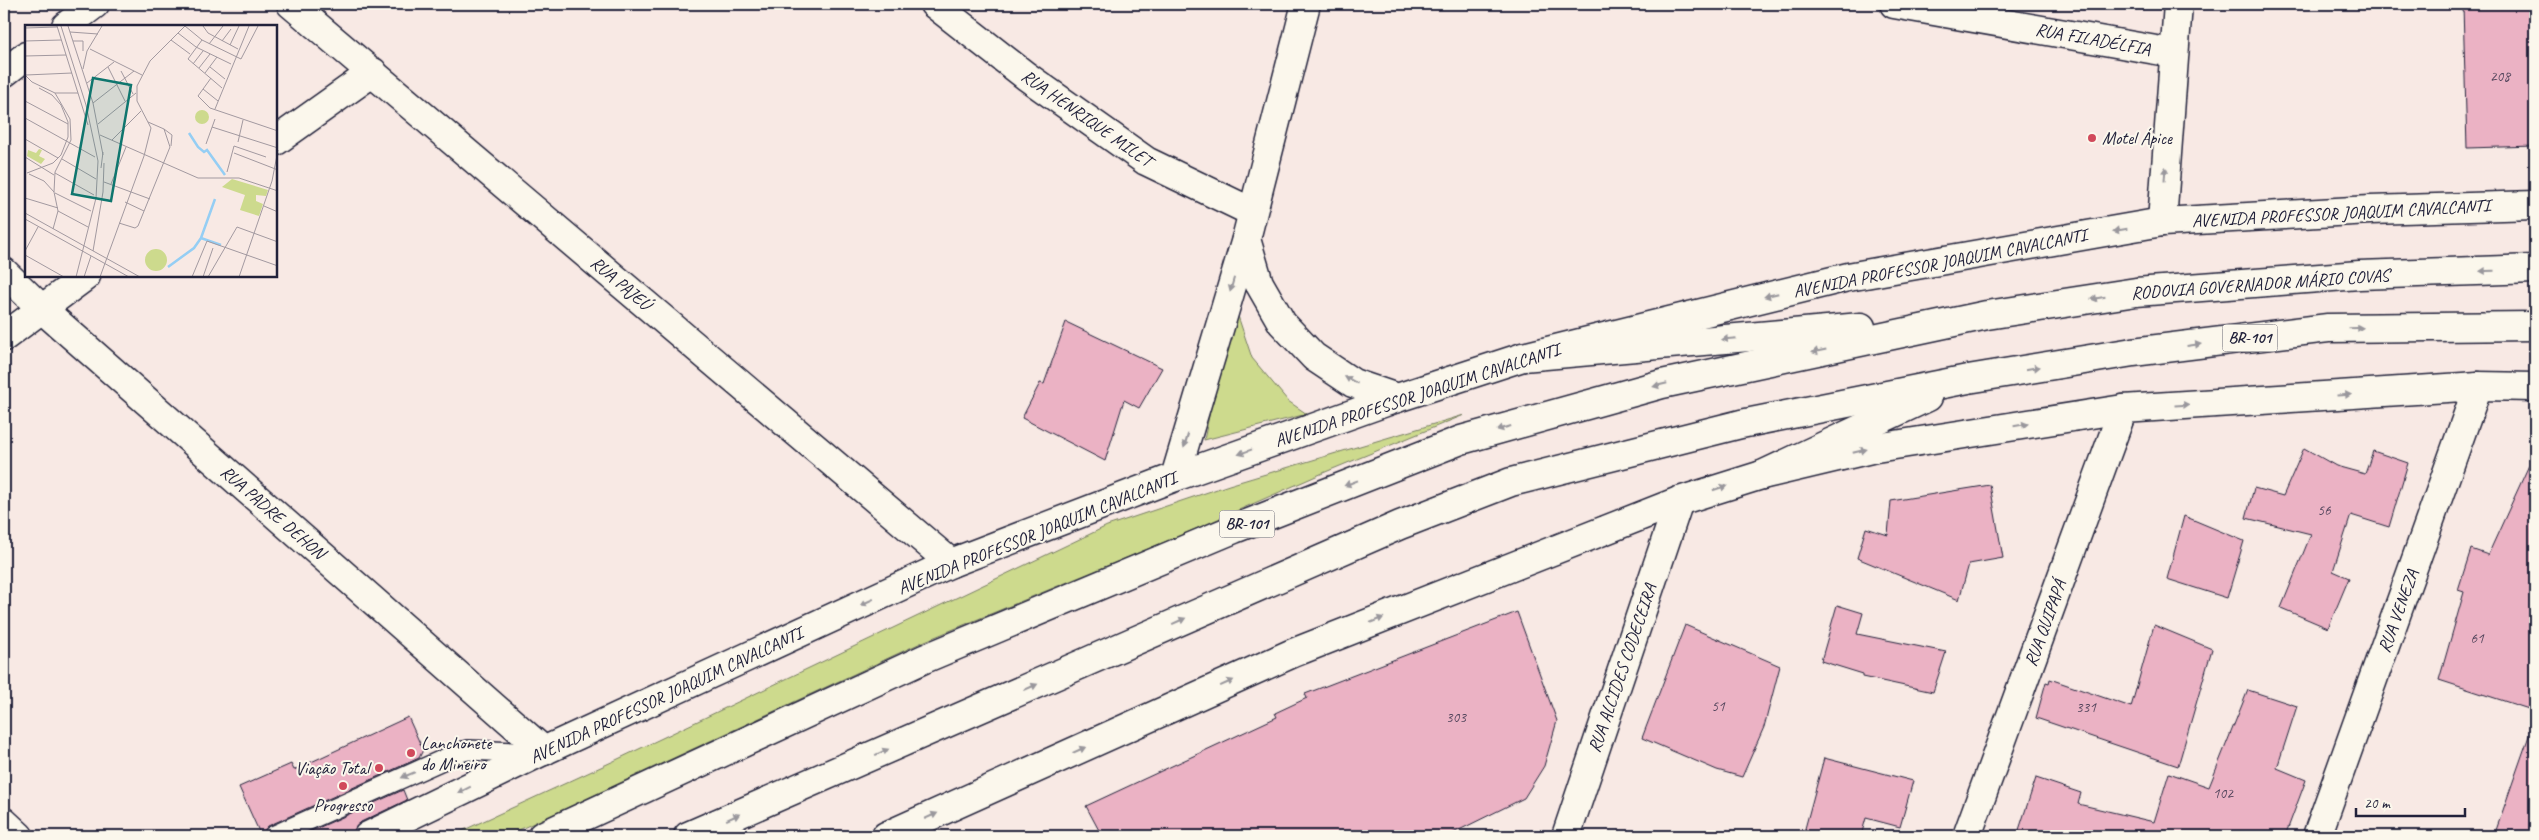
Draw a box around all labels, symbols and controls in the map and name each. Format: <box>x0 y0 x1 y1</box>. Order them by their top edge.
street label: RUA FILADÉLFIA <box>2034 18 2153 60</box>
inset map <box>25 25 278 278</box>
street label: RUA HENRIQUE MILET <box>1017 65 1160 174</box>
house number: 208 <box>2490 67 2511 86</box>
place label: Motel Ápice <box>2102 127 2173 149</box>
marker: Motel Ápice <box>2086 132 2098 144</box>
one-way arrow <box>2161 165 2169 181</box>
street label: AVENIDA PROFESSOR JOAQUIM CAVALCANTI <box>2191 194 2494 232</box>
street label: AVENIDA PROFESSOR JOAQUIM CAVALCANTI <box>1791 223 2092 302</box>
one-way arrow <box>2112 226 2128 234</box>
street label: RUA PAJEÚ <box>586 251 658 317</box>
street label: RODOVIA GOVERNADOR MÁRIO COVAS <box>2130 264 2393 304</box>
one-way arrow <box>2478 267 2494 275</box>
one-way arrow <box>1228 278 1236 293</box>
one-way arrow <box>1764 292 1779 300</box>
one-way arrow <box>2089 294 2105 302</box>
road number: BR-101 <box>2222 324 2278 352</box>
one-way arrow <box>2348 324 2364 332</box>
one-way arrow <box>1721 335 1737 343</box>
street label: AVENIDA PROFESSOR JOAQUIM CAVALCANTI <box>1272 337 1566 452</box>
one-way arrow <box>2187 341 2203 349</box>
one-way arrow <box>1811 347 1827 355</box>
one-way arrow <box>2026 364 2042 372</box>
one-way arrow <box>1345 376 1358 385</box>
one-way arrow <box>1653 381 1668 389</box>
one-way arrow <box>2336 391 2352 399</box>
one-way arrow <box>2174 401 2190 409</box>
one-way arrow <box>2013 421 2029 429</box>
one-way arrow <box>1496 425 1511 433</box>
one-way arrow <box>1181 434 1189 449</box>
one-way arrow <box>1853 447 1868 455</box>
one-way arrow <box>1238 449 1253 456</box>
street label: RUA PADRE DEHON <box>216 461 332 565</box>
street label: AVENIDA PROFESSOR JOAQUIM CAVALCANTI <box>894 465 1183 599</box>
one-way arrow <box>1343 479 1358 487</box>
one-way arrow <box>1713 483 1728 491</box>
house number: 56 <box>2317 501 2332 520</box>
road number: BR-101 <box>1220 510 1274 538</box>
street label: RUA VENEZA <box>2373 566 2423 655</box>
street label: RUA QUIPAPÁ <box>2019 574 2072 669</box>
street label: RUA ALCIDES CODECEIRA <box>1583 580 1661 755</box>
one-way arrow <box>860 599 874 607</box>
one-way arrow <box>1370 616 1385 624</box>
one-way arrow <box>1172 617 1186 625</box>
street label: AVENIDA PROFESSOR JOAQUIM CAVALCANTI <box>526 620 809 768</box>
house number: 61 <box>2470 629 2485 648</box>
one-way arrow <box>1220 678 1234 686</box>
one-way arrow <box>1024 682 1038 690</box>
house number: 51 <box>1711 697 1726 716</box>
house number: 331 <box>2076 698 2097 717</box>
house number: 303 <box>1446 708 1467 727</box>
place label: Lanchonete do Mineiro <box>421 732 492 775</box>
one-way arrow <box>1072 745 1086 753</box>
marker: Lanchonete do Mineiro <box>405 747 417 759</box>
one-way arrow <box>875 747 889 755</box>
place label: Viação Total <box>295 757 372 779</box>
marker: Viação Total <box>373 762 385 774</box>
one-way arrow <box>401 771 415 779</box>
marker: Progresso <box>337 780 349 792</box>
house number: 102 <box>2213 784 2234 803</box>
scale bar <box>2356 785 2465 817</box>
one-way arrow <box>457 786 471 794</box>
place label: Progresso <box>314 794 374 816</box>
text: 20 m <box>2364 794 2391 813</box>
one-way arrow <box>726 812 740 820</box>
one-way arrow <box>924 812 938 820</box>

